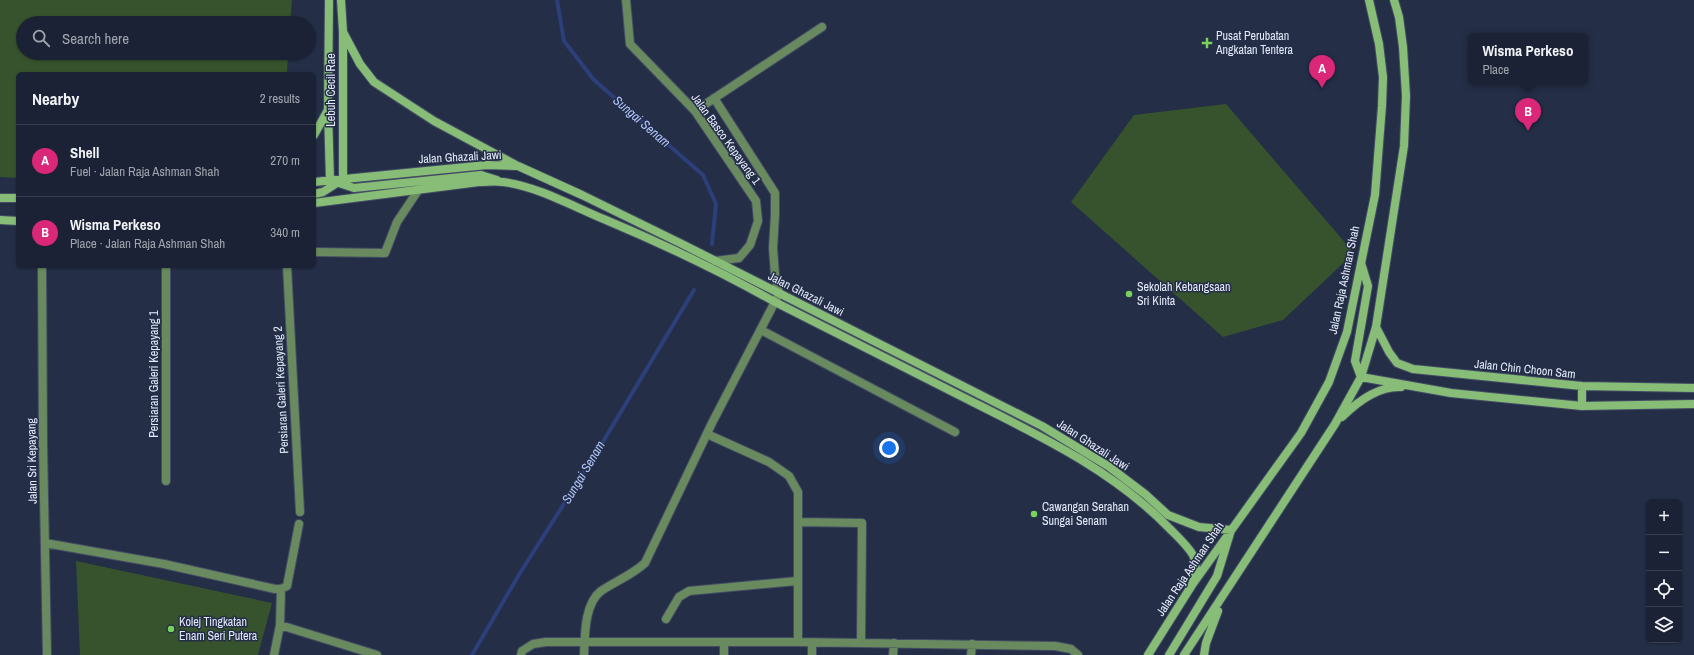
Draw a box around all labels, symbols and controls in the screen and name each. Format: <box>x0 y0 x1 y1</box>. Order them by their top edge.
search box <box>16 16 316 60</box>
icon: search <box>30 27 52 49</box>
text: Search here <box>62 28 129 49</box>
place label: Pusat Perubatan Angkatan Tentera <box>1215 28 1293 58</box>
popup <box>1468 33 1588 85</box>
marker: Pusat Perubatan Angkatan Tentera <box>1201 37 1213 49</box>
text: Wisma Perkeso <box>1483 40 1573 61</box>
street label: Lebuh Cecil Rae <box>323 53 339 127</box>
pin: A <box>1309 55 1335 88</box>
text: Place <box>1483 61 1509 78</box>
text: Nearby <box>32 87 79 110</box>
text: 2 results <box>260 90 300 107</box>
street label: Jalan Basco Kepayang 1 <box>688 90 765 188</box>
water label: Sungai Senam <box>609 92 674 151</box>
pin: B <box>1515 98 1541 131</box>
text: Shell <box>70 142 99 163</box>
street label: Jalan Ghazali Jawi <box>418 147 502 167</box>
text: A <box>41 152 49 169</box>
text: 270 m <box>270 152 300 169</box>
text: Fuel · Jalan Raja Ashman Shah <box>70 163 219 180</box>
text: Wisma Perkeso <box>70 214 161 235</box>
text: B <box>41 224 49 241</box>
text: 340 m <box>270 224 300 241</box>
street label: Jalan Raja Ashman Shah <box>1325 224 1363 336</box>
text: Place · Jalan Raja Ashman Shah <box>70 235 225 252</box>
street label: Jalan Ghazali Jawi <box>765 268 847 320</box>
place label: Sekolah Kebangsaan Sri Kinta <box>1137 279 1231 309</box>
marker: Sekolah Kebangsaan Sri Kinta <box>1124 289 1134 299</box>
street label: Persiaran Galeri Kepayang 1 <box>146 310 162 438</box>
street label: Persiaran Galeri Kepayang 2 <box>270 326 292 454</box>
street label: Jalan Chin Choon Sam <box>1474 356 1576 382</box>
street label: Jalan Ghazali Jawi <box>1054 416 1132 474</box>
street label: Jalan Sri Kepayang <box>23 417 41 504</box>
water label: Sungai Senam <box>558 438 609 507</box>
your location <box>879 438 899 458</box>
place label: Cawangan Serahan Sungai Senam <box>1042 499 1129 529</box>
map controls <box>1646 499 1682 643</box>
button: + <box>1646 499 1682 535</box>
marker: Cawangan Serahan Sungai Senam <box>1029 509 1039 519</box>
street label: Jalan Raja Ashman Shah <box>1152 519 1228 619</box>
button: − <box>1646 535 1682 571</box>
button: locate <box>1646 571 1682 607</box>
button: layers <box>1646 607 1682 643</box>
place label: Kolej Tingkatan Enam Seri Putera <box>179 614 258 644</box>
marker: Kolej Tingkatan Enam Seri Putera <box>166 624 176 634</box>

